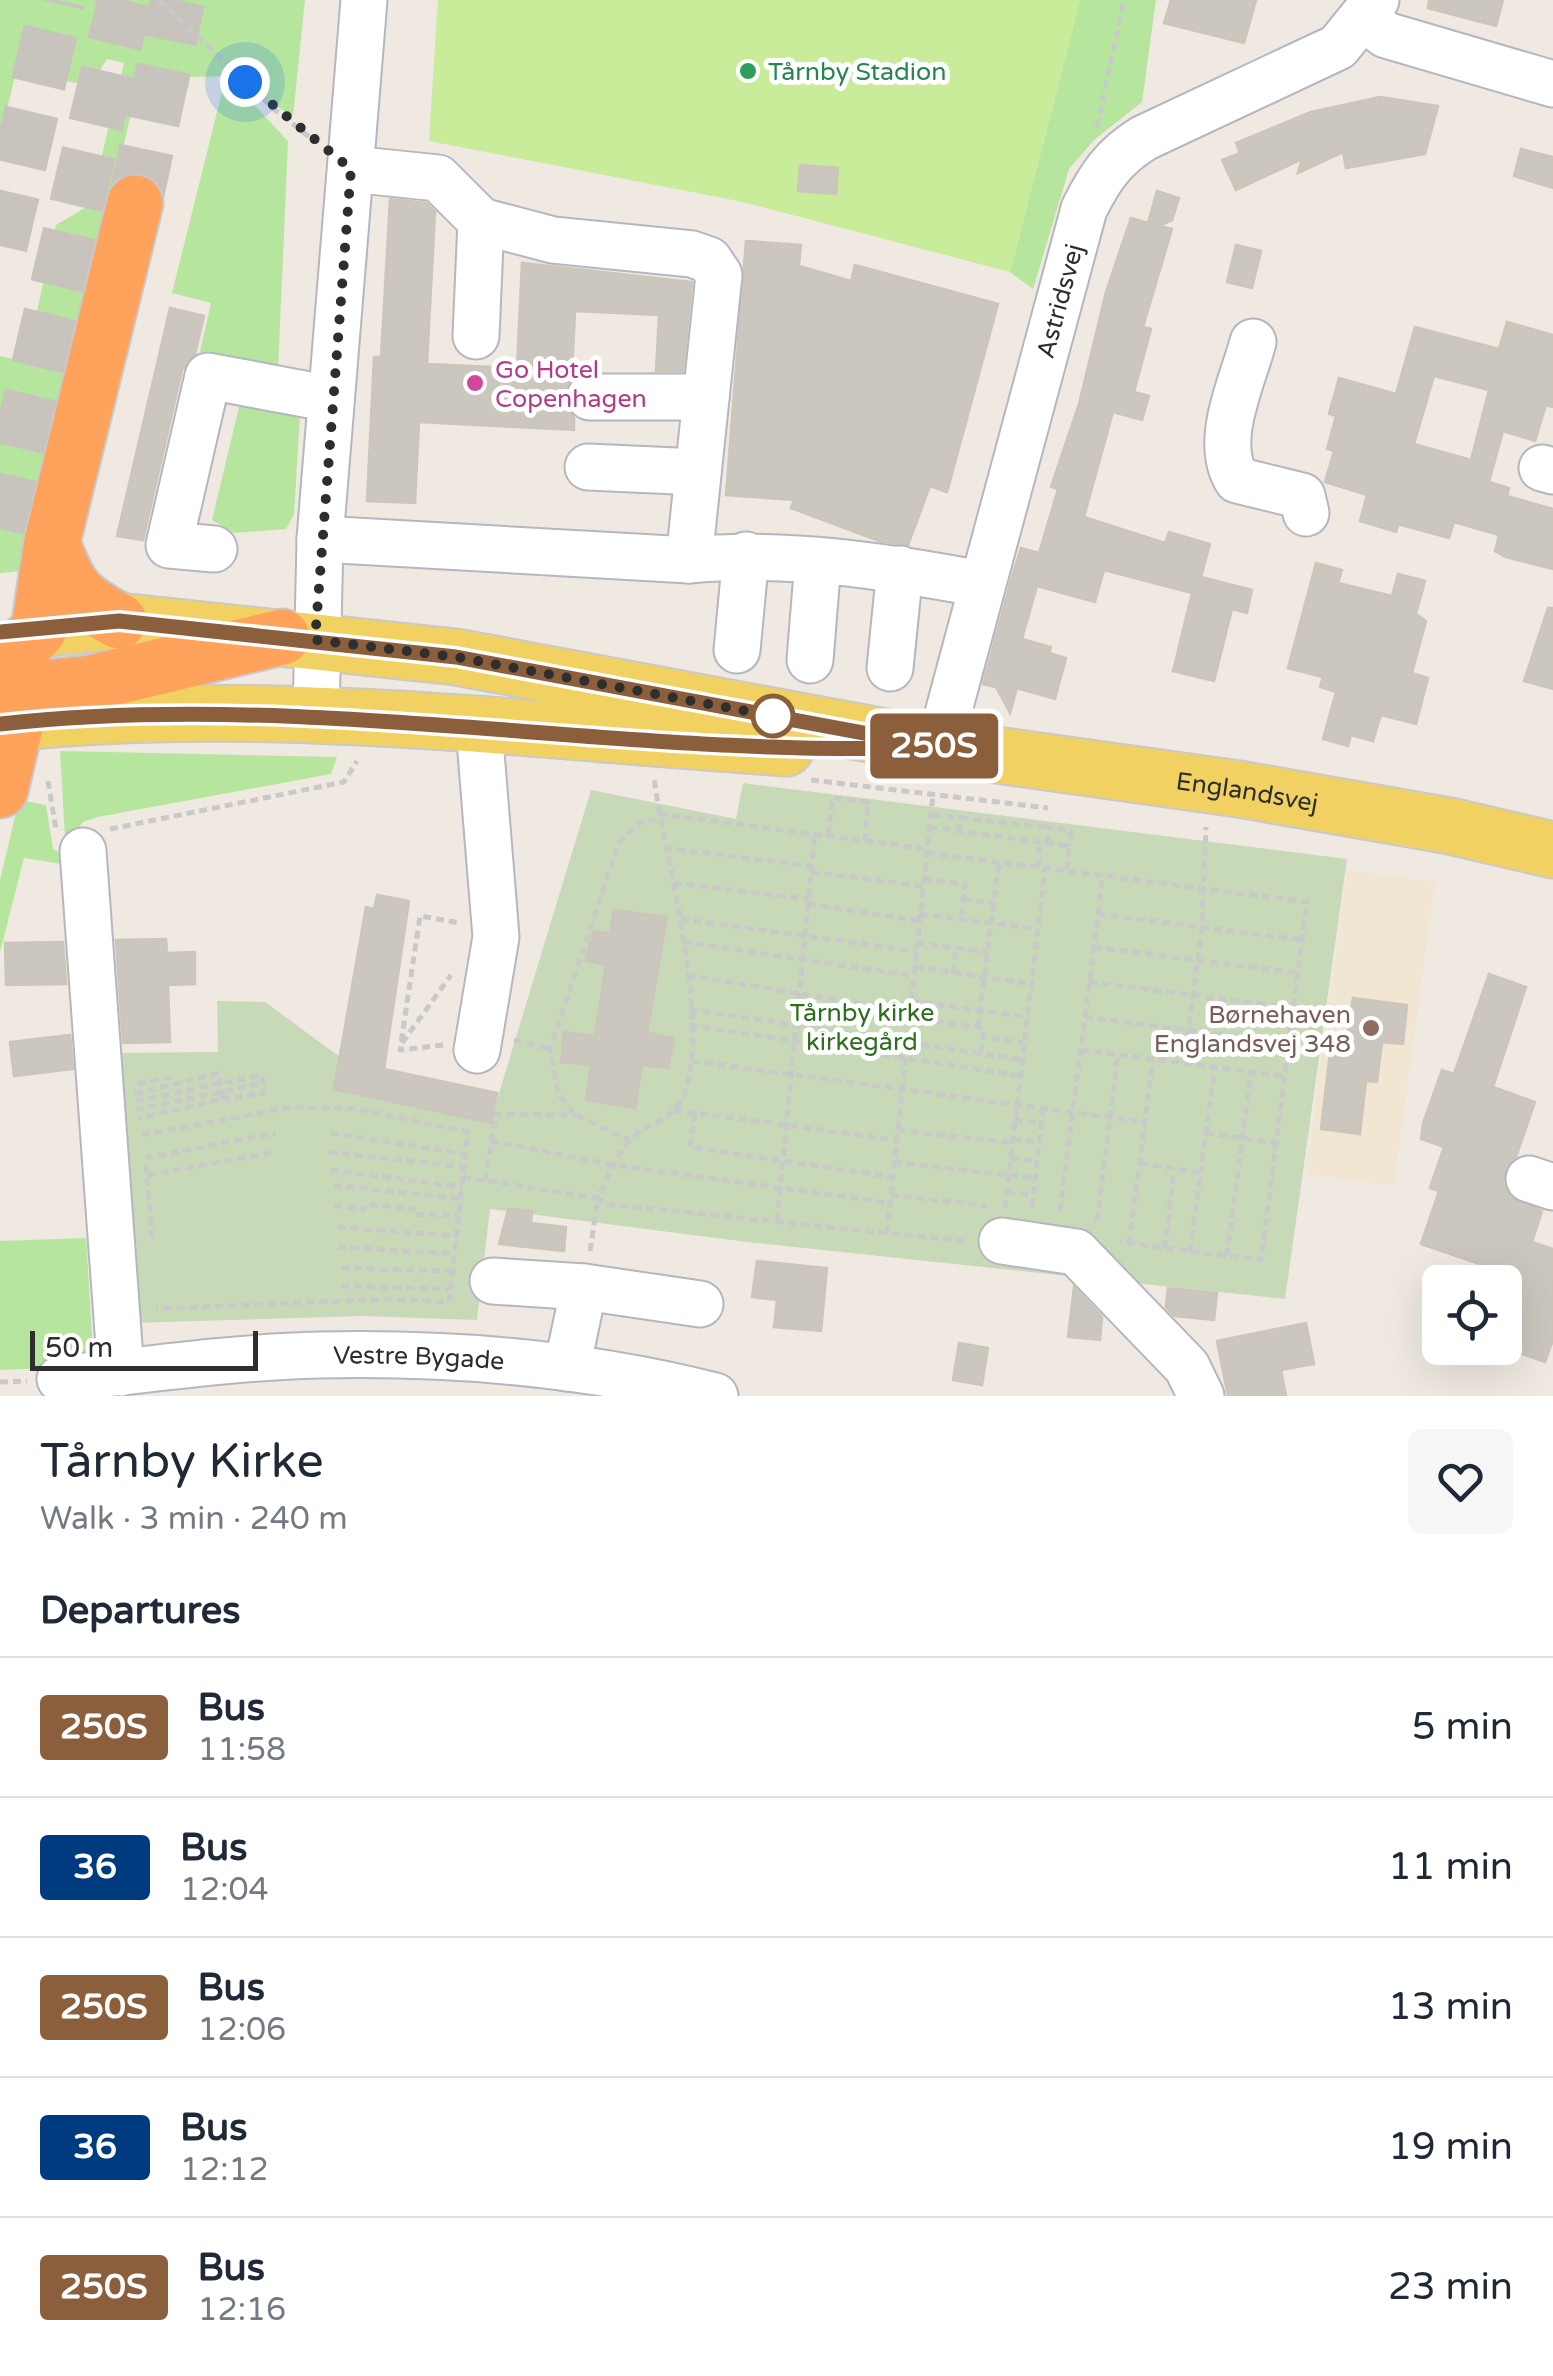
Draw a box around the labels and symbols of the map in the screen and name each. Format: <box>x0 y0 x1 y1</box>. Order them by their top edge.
your location <box>220 57 270 107</box>
place label: Tårnby Stadion <box>768 57 946 87</box>
marker: Tårnby Stadion <box>737 60 759 82</box>
street label: Astridsvej <box>1030 241 1090 362</box>
place label: Go Hotel Copenhagen <box>495 355 647 414</box>
marker: Go Hotel Copenhagen <box>464 372 486 394</box>
unlabelled marker <box>752 695 794 737</box>
line badge: 250S <box>864 714 1004 778</box>
street label: Englandsvej <box>1174 766 1320 819</box>
park label: Tårnby kirke kirkegård <box>790 998 934 1057</box>
place label: Børnehaven Englandsvej 348 <box>1154 1000 1351 1059</box>
marker: Børnehaven Englandsvej 348 <box>1360 1017 1382 1039</box>
scale bar <box>30 1326 258 1370</box>
street label: Vestre Bygade <box>333 1341 506 1377</box>

